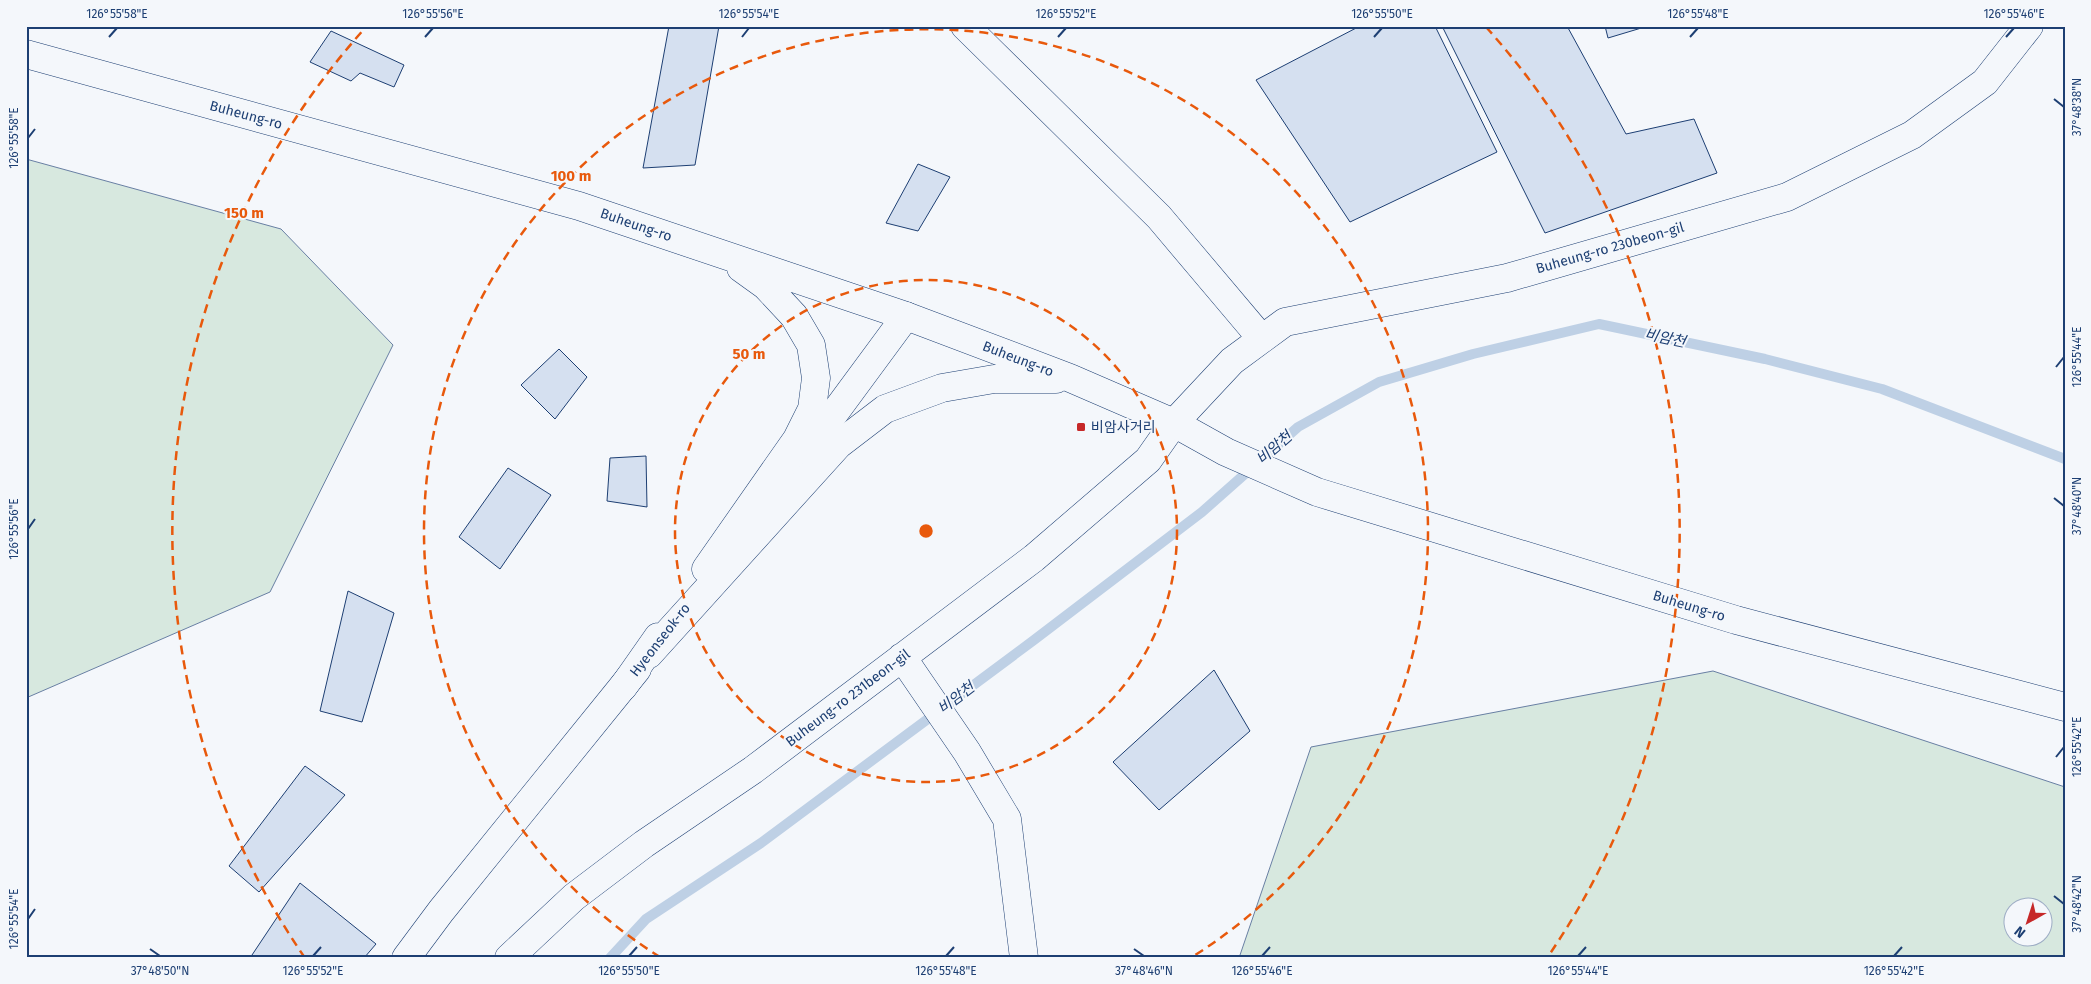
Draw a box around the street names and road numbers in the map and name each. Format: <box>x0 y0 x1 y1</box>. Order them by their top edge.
street label: Buheung-ro <box>208 97 284 133</box>
street label: Buheung-ro <box>598 205 674 245</box>
street label: Buheung-ro 230beon-gil <box>1534 219 1686 277</box>
street label: Buheung-ro <box>980 338 1056 380</box>
street label: Buheung-ro <box>1651 587 1727 625</box>
street label: Hyeonseok-ro <box>626 600 694 680</box>
street label: Buheung-ro 231beon-gil <box>782 646 914 750</box>

